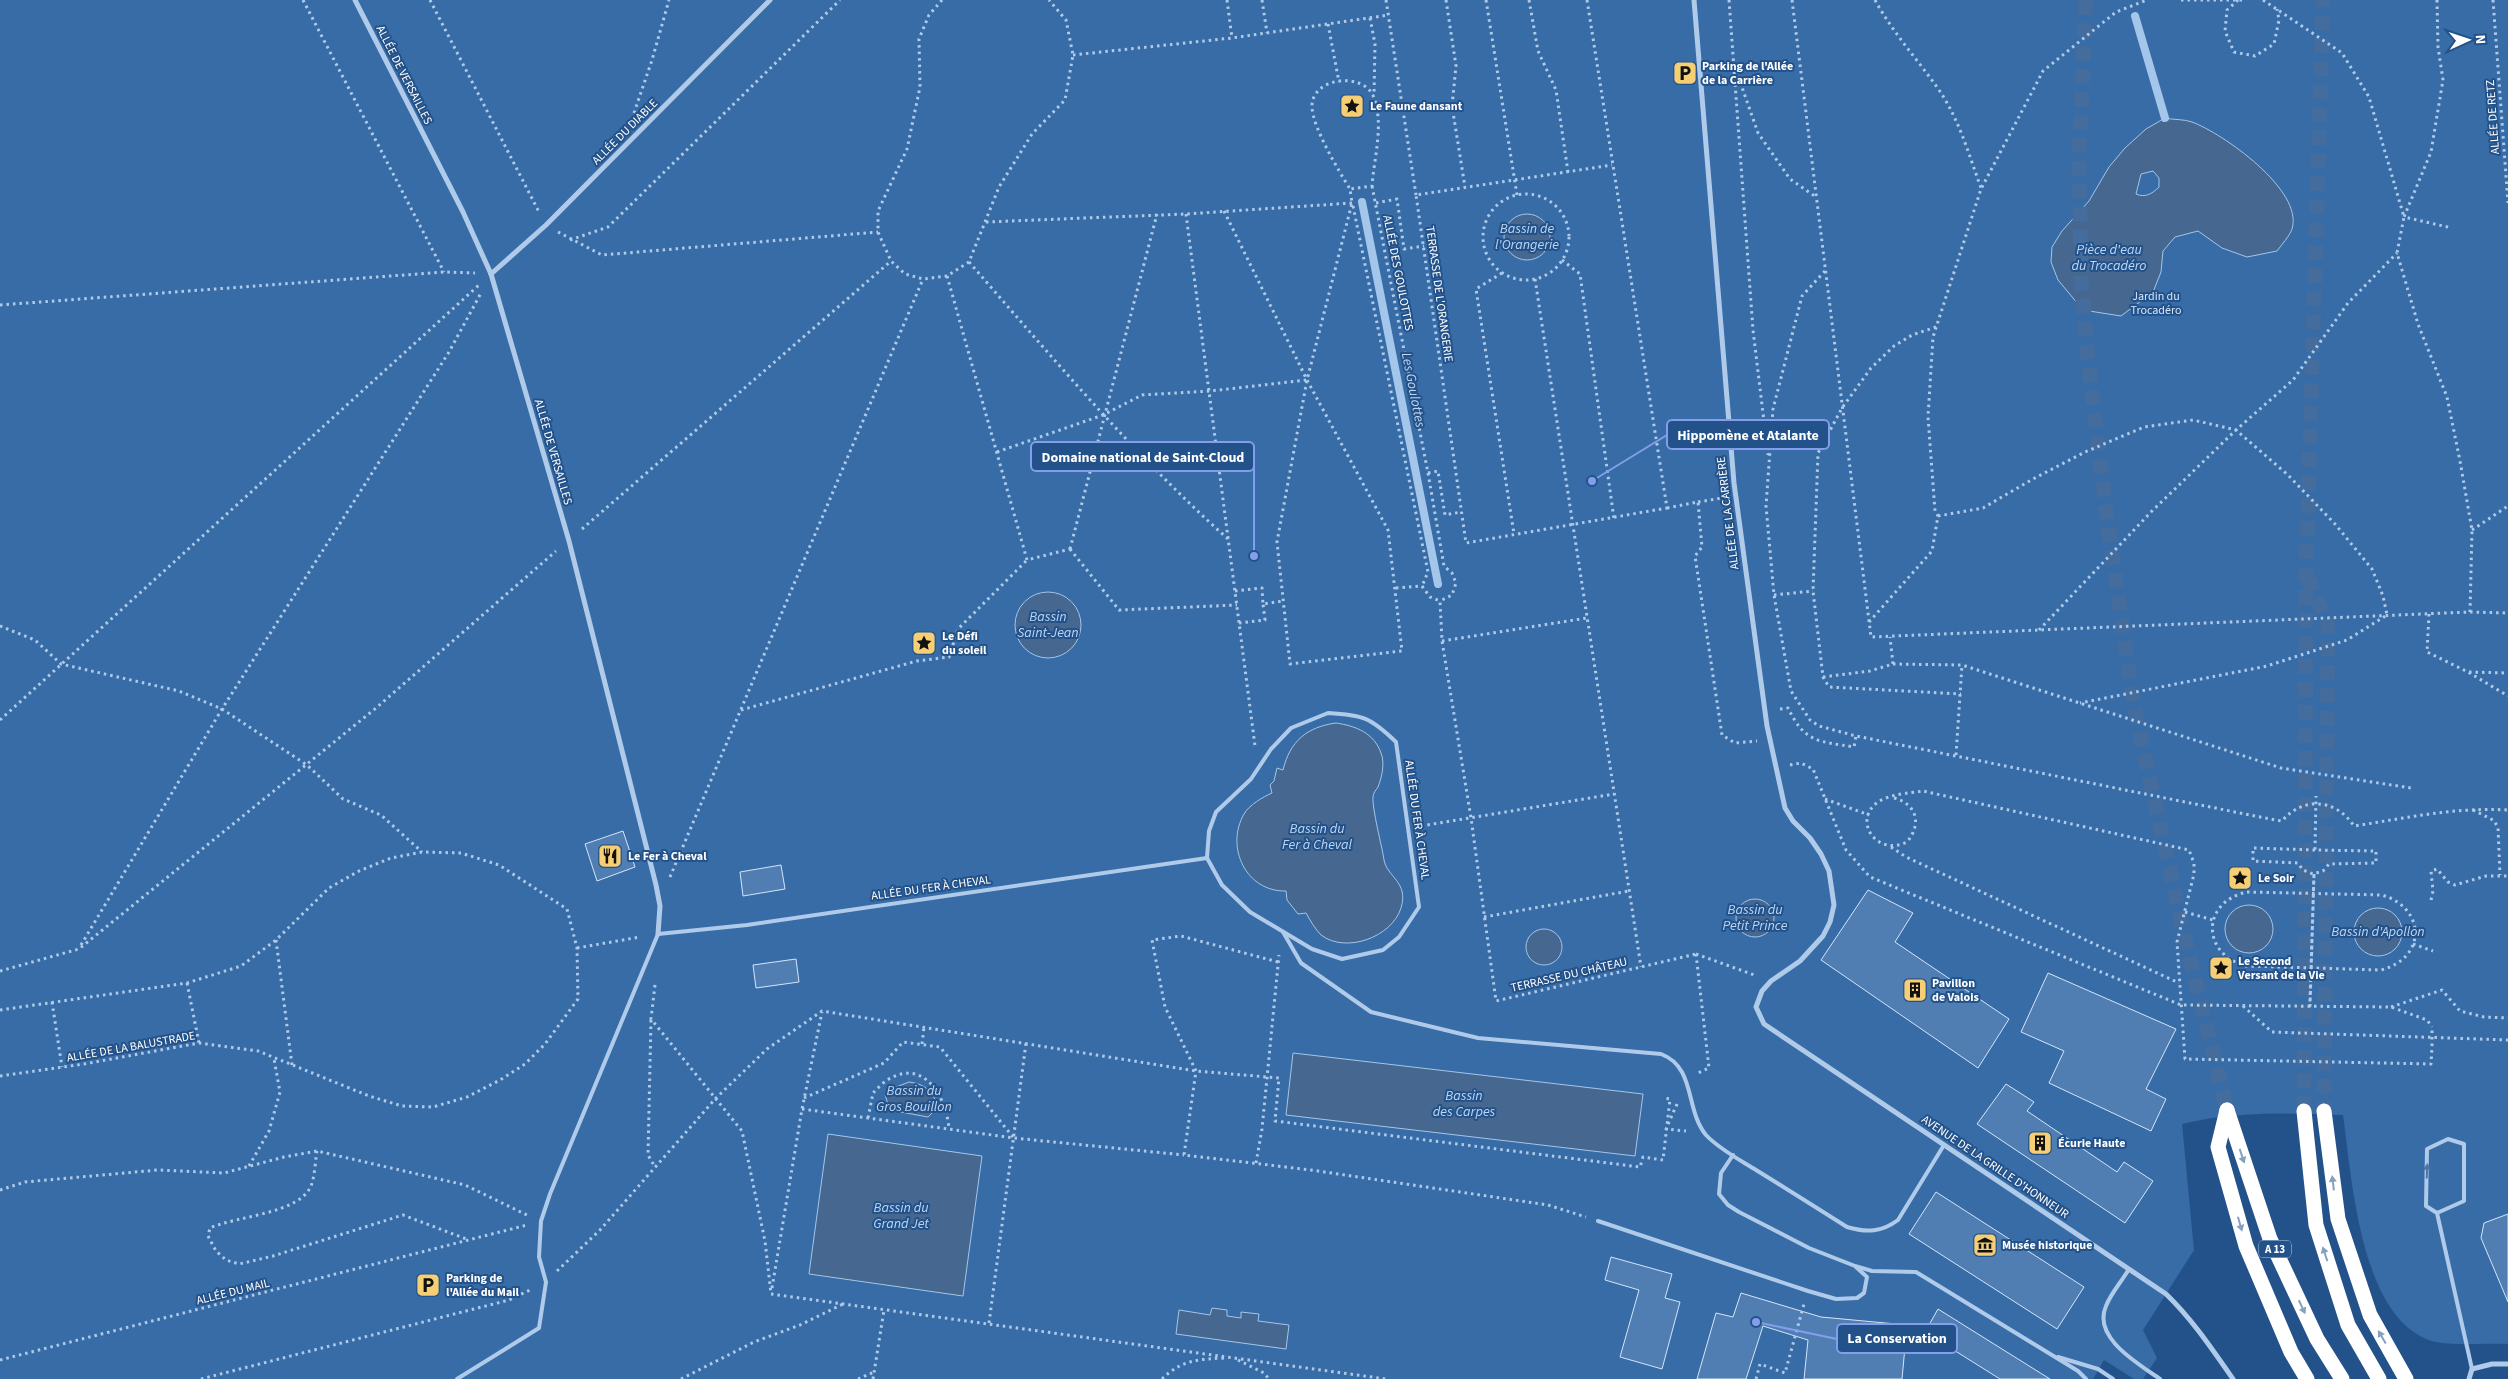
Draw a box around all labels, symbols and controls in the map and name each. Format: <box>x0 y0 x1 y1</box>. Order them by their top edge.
north arrow <box>2443 15 2493 65</box>
street label: ALLÉE DE VERSAILLES <box>372 23 436 127</box>
text: N <box>2470 34 2490 45</box>
place label: Parking de l'Allée de la Carrière <box>1702 58 1793 89</box>
parking icon: Parking de l'Allée de la Carrière <box>1672 60 1698 86</box>
street label: ALLÉE DE RETZ <box>2482 79 2504 155</box>
place icon: Le Faune dansant <box>1339 93 1365 119</box>
street label: ALLÉE DU DIABLE <box>588 95 662 169</box>
place label: Le Faune dansant <box>1370 98 1463 115</box>
street label: ALLÉE DES GOULOTTES <box>1378 214 1418 332</box>
water label: Bassin de l'Orangerie <box>1495 219 1559 255</box>
street label: TERRASSE DE L'ORANGERIE <box>1421 225 1457 363</box>
water label: Pièce d'eau du Trocadéro <box>2072 240 2146 276</box>
park label: Jardin du Trocadéro <box>2131 288 2182 319</box>
water label: Les Goulottes <box>1396 351 1430 430</box>
street label: ALLÉE DE VERSAILLES <box>530 397 576 507</box>
callout: Hippomène et Atalante <box>1667 420 1829 449</box>
text: Hippomène et Atalante <box>1677 426 1819 446</box>
callout: Domaine national de Saint-Cloud <box>1031 442 1254 471</box>
text: Domaine national de Saint-Cloud <box>1042 448 1244 468</box>
street label: ALLÉE DE LA CARRIÈRE <box>1713 455 1743 571</box>
water label: Bassin Saint-Jean <box>1017 607 1079 643</box>
place label: Le Défi du soleil <box>942 628 987 659</box>
place icon: Le Défi du soleil <box>911 630 937 656</box>
street label: ALLÉE DU FER À CHEVAL <box>1400 759 1434 881</box>
water label: Bassin du Fer à Cheval <box>1282 819 1352 855</box>
restaurant icon: Le Fer à Cheval <box>597 843 623 869</box>
place label: Le Fer à Cheval <box>628 848 707 865</box>
place icon: Le Soir <box>2227 865 2253 891</box>
place label: Le Soir <box>2258 870 2294 887</box>
street label: ALLÉE DU FER À CHEVAL <box>870 871 992 905</box>
water label: Bassin du Petit Prince <box>1723 900 1788 936</box>
water label: Bassin d'Apollon <box>2331 922 2425 942</box>
street label: TERRASSE DU CHÂTEAU <box>1509 953 1629 997</box>
place label: Le Second Versant de la Vie <box>2237 953 2325 984</box>
place icon: Le Second Versant de la Vie <box>2208 955 2234 981</box>
place label: Pavillon de Valois <box>1932 975 1979 1006</box>
building icon: Pavillon de Valois <box>1902 977 1928 1003</box>
street label: ALLÉE DE LA BALUSTRADE <box>65 1027 197 1067</box>
water label: Bassin du Gros Bouillon <box>876 1081 952 1117</box>
water label: Bassin des Carpes <box>1433 1086 1496 1122</box>
street label: AVENUE DE LA GRILLE D'HONNEUR <box>1918 1111 2072 1223</box>
building icon: Écurie Haute <box>2027 1130 2053 1156</box>
place label: Écurie Haute <box>2058 1135 2125 1152</box>
one-way arrow <box>2238 1149 2246 1164</box>
one-way arrow <box>2423 1163 2431 1179</box>
one-way arrow <box>2329 1175 2337 1191</box>
water label: Bassin du Grand Jet <box>873 1198 929 1234</box>
one-way arrow <box>2237 1217 2245 1232</box>
museum icon: Musée historique <box>1972 1232 1998 1258</box>
place label: Musée historique <box>2002 1237 2092 1254</box>
road number: A 13 <box>2259 1240 2291 1258</box>
one-way arrow <box>2321 1247 2328 1262</box>
place label: Parking de l'Allée du Mail <box>446 1270 520 1301</box>
parking icon: Parking de l'Allée du Mail <box>415 1272 441 1298</box>
street label: ALLÉE DU MAIL <box>195 1275 272 1309</box>
one-way arrow <box>2298 1300 2306 1314</box>
callout: La Conservation <box>1837 1324 1957 1353</box>
text: La Conservation <box>1847 1329 1947 1349</box>
one-way arrow <box>2378 1329 2386 1344</box>

